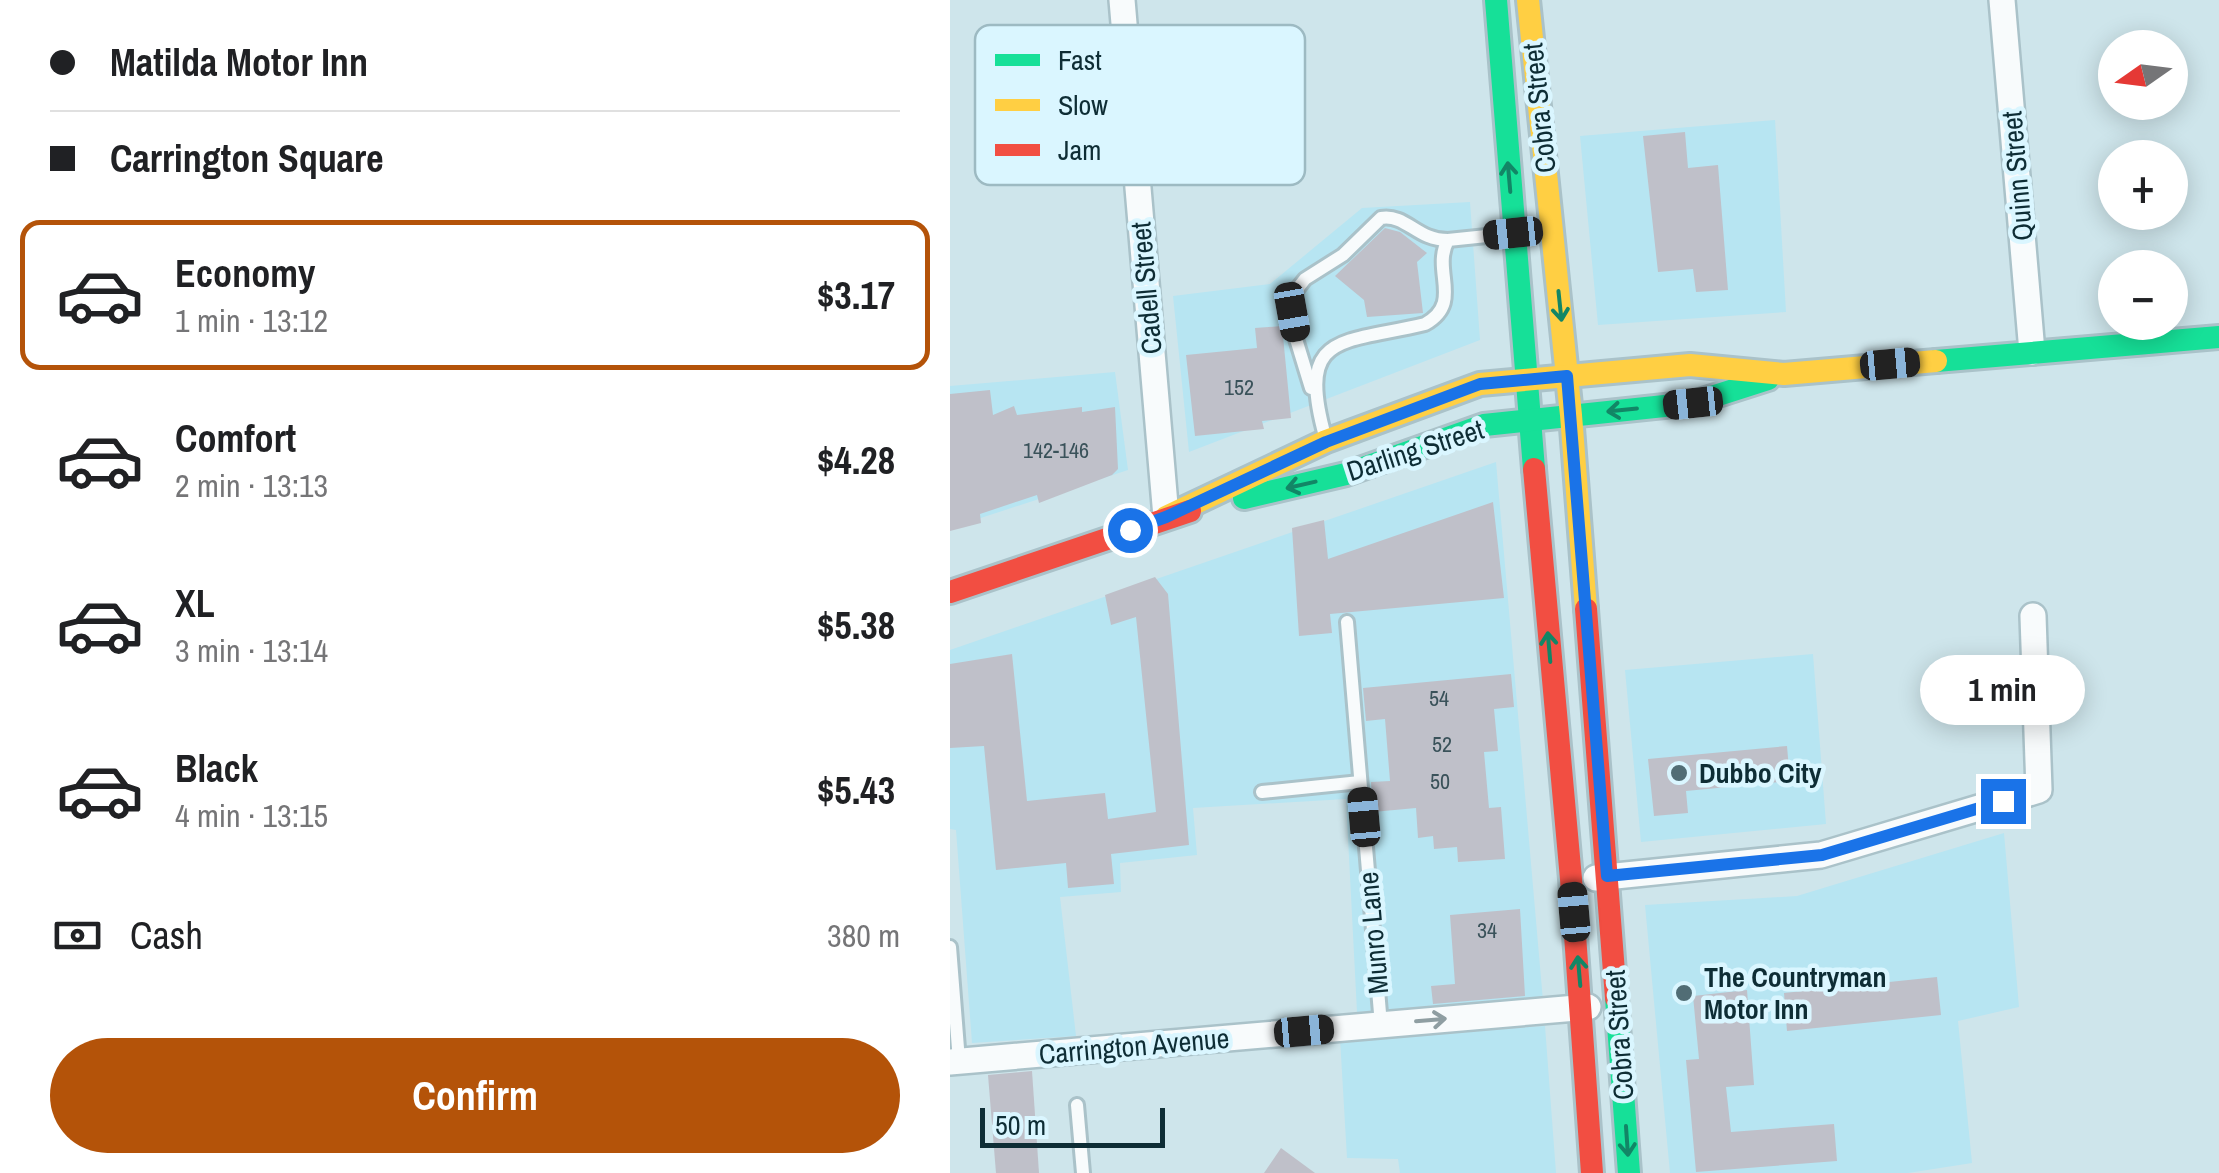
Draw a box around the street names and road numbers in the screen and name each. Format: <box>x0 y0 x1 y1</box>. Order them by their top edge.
street label: Cobra Street <box>1513 41 1565 175</box>
street label: Quinn Street <box>1992 109 2042 243</box>
street label: Cadell Street <box>1121 220 1171 356</box>
street label: Darling Street <box>1342 410 1488 490</box>
street label: Munro Lane <box>1349 870 1397 996</box>
street label: Cobra Street <box>1596 969 1642 1101</box>
street label: Carrington Avenue <box>1037 1019 1231 1073</box>

